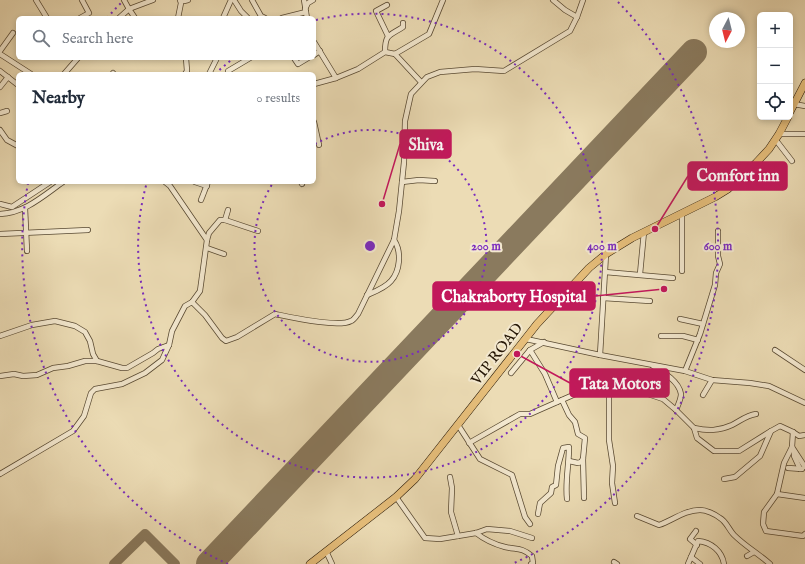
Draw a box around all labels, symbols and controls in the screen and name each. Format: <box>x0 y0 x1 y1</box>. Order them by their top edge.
north arrow <box>709 12 745 48</box>
map controls <box>757 12 793 120</box>
button: + <box>757 12 793 48</box>
search box <box>16 16 316 60</box>
icon: search <box>30 27 52 49</box>
text: Search here <box>62 29 133 48</box>
button: − <box>757 48 793 84</box>
button: locate <box>757 84 793 120</box>
text: Nearby <box>32 88 85 109</box>
text: 0 results <box>256 90 300 107</box>
callout: Shiva <box>400 130 451 158</box>
text: Shiva <box>409 136 445 156</box>
callout: Comfort inn <box>688 162 787 190</box>
text: Comfort inn <box>697 167 780 187</box>
centre of rings <box>363 239 377 253</box>
text: 200 m <box>471 239 501 254</box>
text: 400 m <box>587 239 618 254</box>
text: 600 m <box>704 239 733 254</box>
callout: Chakraborty Hospital <box>433 282 595 310</box>
text: Chakraborty Hospital <box>441 288 587 308</box>
street label: VIP ROAD <box>466 319 527 390</box>
callout: Tata Motors <box>570 369 669 397</box>
text: Tata Motors <box>578 375 662 395</box>

